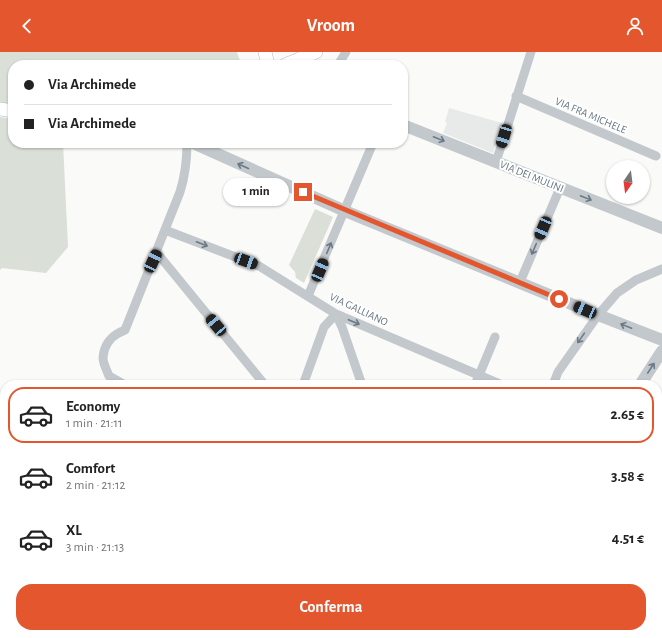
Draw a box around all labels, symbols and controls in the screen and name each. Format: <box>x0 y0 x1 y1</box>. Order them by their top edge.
icon: back <box>16 15 38 37</box>
icon: person <box>624 15 646 37</box>
text: Vroom <box>307 17 355 35</box>
text: Via Archimede <box>48 77 136 92</box>
street label: VIA FRA MICHELE <box>554 96 629 136</box>
text: Via Archimede <box>48 116 136 131</box>
car <box>495 123 513 149</box>
one-way arrow <box>433 136 445 143</box>
street label: VIA DEI MULINI <box>498 159 565 194</box>
north arrow <box>606 160 650 204</box>
map controls <box>606 160 650 204</box>
one-way arrow <box>237 162 249 169</box>
callout: 1 min <box>223 178 289 206</box>
route end <box>294 183 312 201</box>
text: 1 min <box>242 185 270 198</box>
one-way arrow <box>579 194 591 202</box>
car <box>533 215 553 241</box>
one-way arrow <box>195 241 207 249</box>
one-way arrow <box>326 242 333 254</box>
one-way arrow <box>530 243 537 255</box>
car <box>142 248 164 274</box>
car <box>233 251 259 271</box>
car <box>310 257 330 283</box>
route start <box>550 290 568 308</box>
street label: VIA GALLIANO <box>328 291 390 328</box>
car <box>572 300 598 320</box>
car <box>204 312 228 338</box>
one-way arrow <box>348 319 360 326</box>
one-way arrow <box>620 321 632 329</box>
one-way arrow <box>577 333 585 344</box>
one-way arrow <box>647 363 655 374</box>
icon: car <box>18 397 54 433</box>
text: Economy <box>66 399 120 414</box>
text: 2.65 € <box>611 407 644 422</box>
text: 1 min · 21:11 <box>66 417 122 430</box>
icon: car <box>18 459 54 495</box>
text: Comfort <box>66 461 115 476</box>
text: 3.58 € <box>611 469 644 484</box>
text: 2 min · 21:12 <box>66 479 125 492</box>
icon: car <box>18 521 54 557</box>
text: XL <box>66 523 82 538</box>
text: 4.51 € <box>612 531 644 546</box>
text: 3 min · 21:13 <box>66 541 124 554</box>
button: Conferma <box>16 584 646 630</box>

